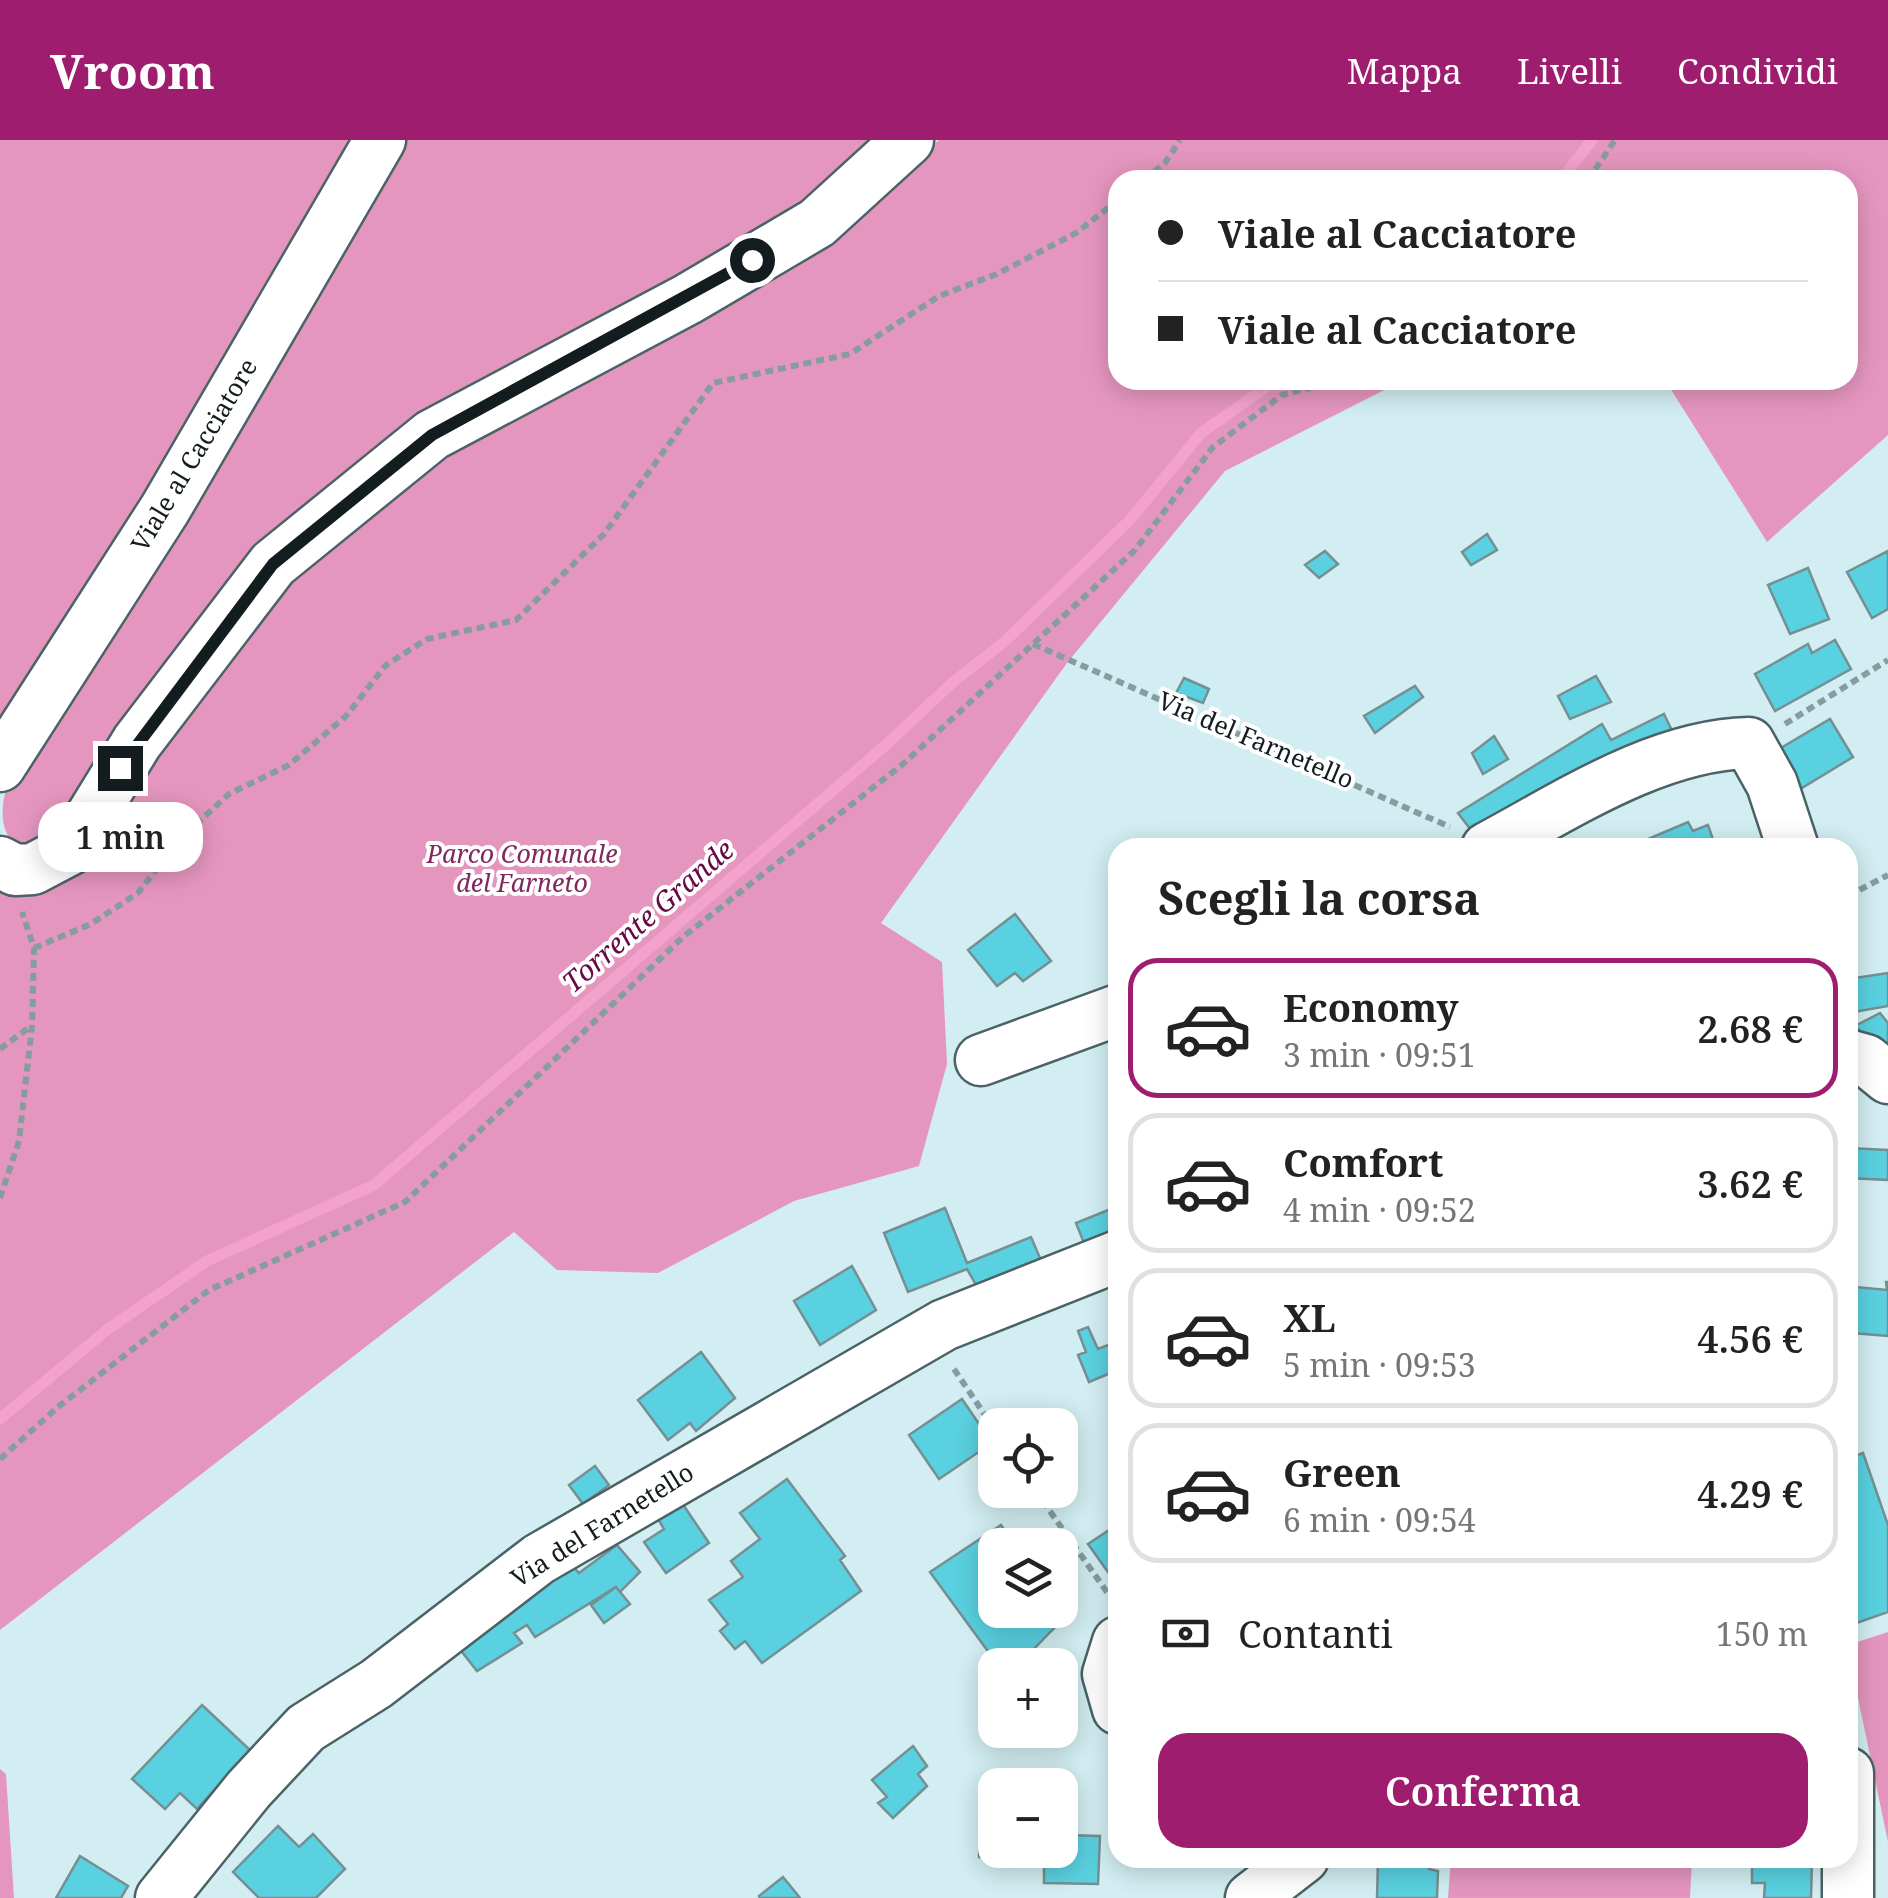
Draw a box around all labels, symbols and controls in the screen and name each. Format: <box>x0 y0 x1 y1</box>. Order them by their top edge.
text: Vroom <box>50 38 215 103</box>
text: Mappa <box>1347 47 1462 94</box>
text: Livelli <box>1517 47 1622 94</box>
text: Condividi <box>1677 47 1838 94</box>
text: Viale al Cacciatore <box>1218 207 1577 259</box>
route start <box>730 238 775 283</box>
text: Viale al Cacciatore <box>1218 303 1577 355</box>
street label: Viale al Cacciatore <box>122 352 264 557</box>
street label: Via del Farnetello <box>1153 682 1360 796</box>
route end <box>98 746 143 791</box>
callout: 1 min <box>38 803 202 873</box>
text: 1 min <box>76 815 165 858</box>
water label: Torrente Grande <box>554 830 741 1000</box>
park label: Parco Comunale del Farneto <box>426 836 617 899</box>
text: Scegli la corsa <box>1158 867 1480 928</box>
text: Economy <box>1283 981 1459 1033</box>
icon: car <box>1163 983 1253 1073</box>
text: 2.68 € <box>1697 1002 1803 1054</box>
text: 3 min · 09:51 <box>1283 1033 1476 1076</box>
text: Comfort <box>1283 1136 1443 1188</box>
icon: car <box>1163 1138 1253 1228</box>
text: 3.62 € <box>1697 1157 1803 1209</box>
text: 4 min · 09:52 <box>1283 1188 1476 1231</box>
text: XL <box>1283 1291 1336 1343</box>
icon: car <box>1163 1293 1253 1383</box>
text: 4.56 € <box>1697 1312 1803 1364</box>
text: 5 min · 09:53 <box>1283 1343 1476 1386</box>
map controls <box>978 1408 1078 1868</box>
button: locate <box>978 1408 1078 1508</box>
text: Green <box>1283 1446 1401 1498</box>
icon: car <box>1163 1448 1253 1538</box>
street label: Via del Farnetello <box>504 1454 699 1594</box>
text: 4.29 € <box>1697 1467 1803 1519</box>
text: 6 min · 09:54 <box>1283 1498 1476 1541</box>
button: layers <box>978 1528 1078 1628</box>
icon: cash <box>1158 1606 1213 1661</box>
text: Contanti <box>1238 1607 1393 1659</box>
text: 150 m <box>1716 1612 1808 1655</box>
button: + <box>978 1648 1078 1748</box>
button: Conferma <box>1158 1733 1808 1848</box>
button: − <box>978 1768 1078 1868</box>

